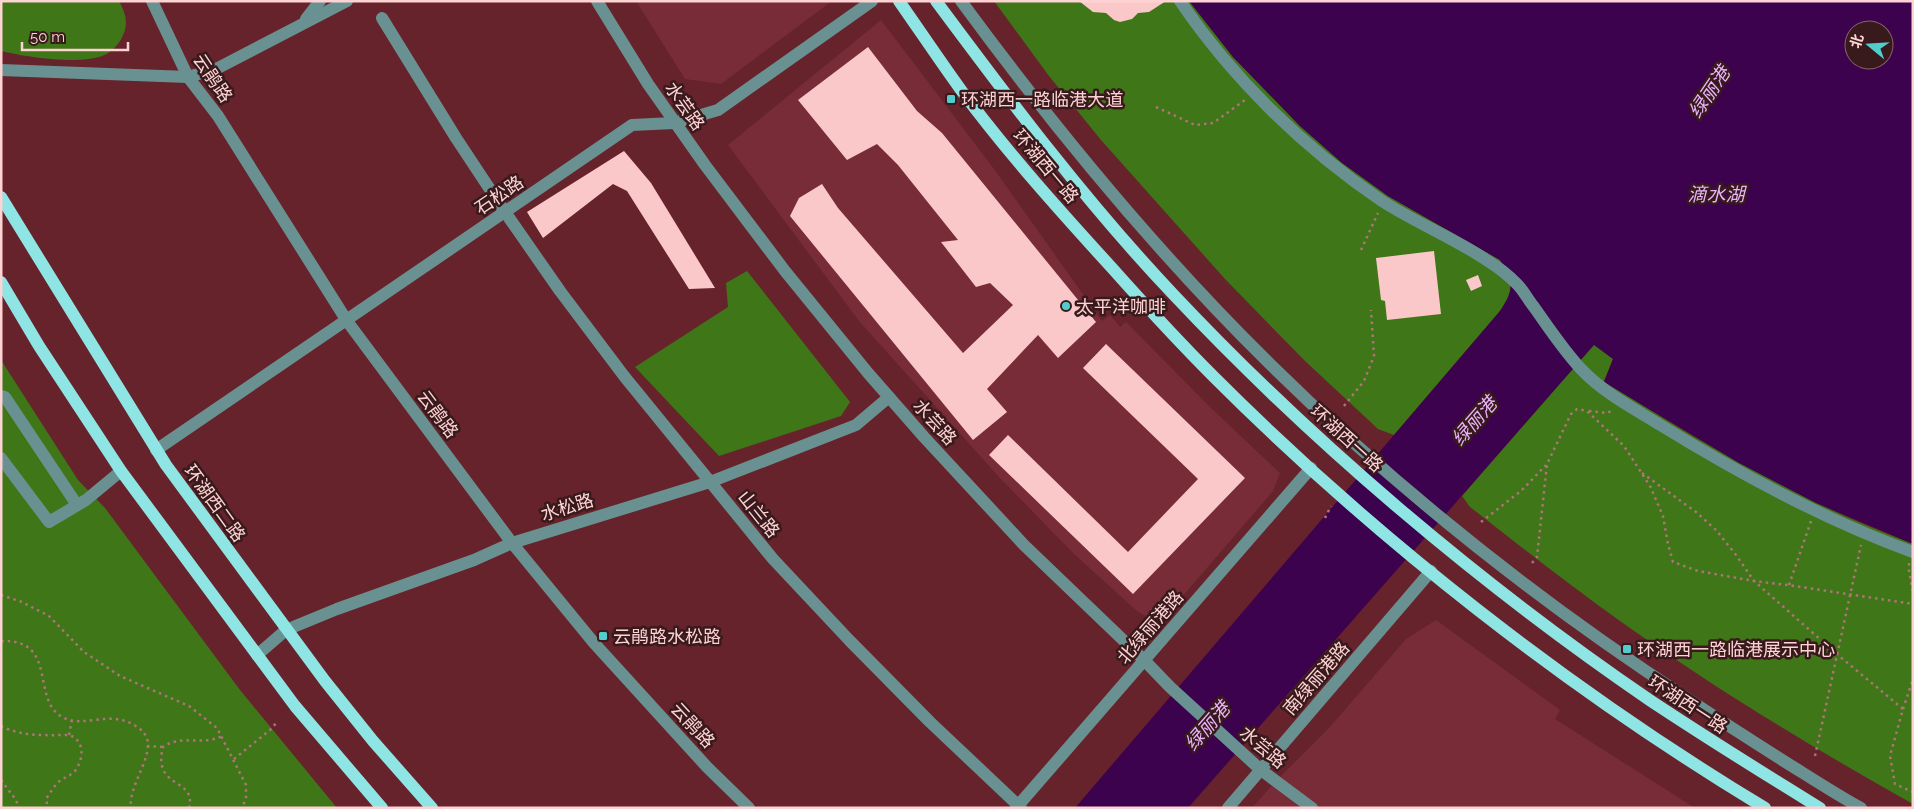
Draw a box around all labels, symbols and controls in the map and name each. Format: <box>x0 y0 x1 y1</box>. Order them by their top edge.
scale bar <box>22 20 129 52</box>
north arrow <box>1844 20 1894 70</box>
text: 50 m <box>30 28 65 46</box>
text: 北 <box>1847 32 1866 50</box>
street label: 云鹃路 <box>189 50 237 106</box>
water label: 绿丽港 <box>1684 60 1736 122</box>
street label: 水芸路 <box>661 78 709 134</box>
place label: 环湖西一路临港大道 <box>961 89 1123 110</box>
marker: 环湖西一路临港大道 <box>945 93 957 105</box>
street label: 环湖西一路 <box>1009 125 1083 207</box>
street label: 石松路 <box>471 171 527 219</box>
water label: 滴水湖 <box>1687 183 1747 205</box>
place label: 太平洋咖啡 <box>1076 296 1166 317</box>
marker: 太平洋咖啡 <box>1060 300 1072 312</box>
street label: 云鹃路 <box>413 386 463 442</box>
water label: 绿丽港 <box>1447 390 1503 450</box>
street label: 水芸路 <box>909 395 961 449</box>
street label: 环湖西一路 <box>1307 400 1387 476</box>
street label: 环湖西二路 <box>180 460 250 546</box>
street label: 山兰路 <box>734 486 784 542</box>
street label: 水松路 <box>538 489 596 525</box>
street label: 北绿丽港路 <box>1113 586 1187 668</box>
place label: 云鹃路水松路 <box>613 626 721 647</box>
marker: 云鹃路水松路 <box>597 630 609 642</box>
street label: 南绿丽港路 <box>1279 637 1353 719</box>
place label: 环湖西一路临港展示中心 <box>1637 639 1835 660</box>
marker: 环湖西一路临港展示中心 <box>1621 643 1633 655</box>
street label: 环湖西一路 <box>1645 671 1731 737</box>
water label: 绿丽港 <box>1180 695 1236 755</box>
street label: 云鹃路 <box>667 698 719 752</box>
street label: 水芸路 <box>1236 722 1290 772</box>

